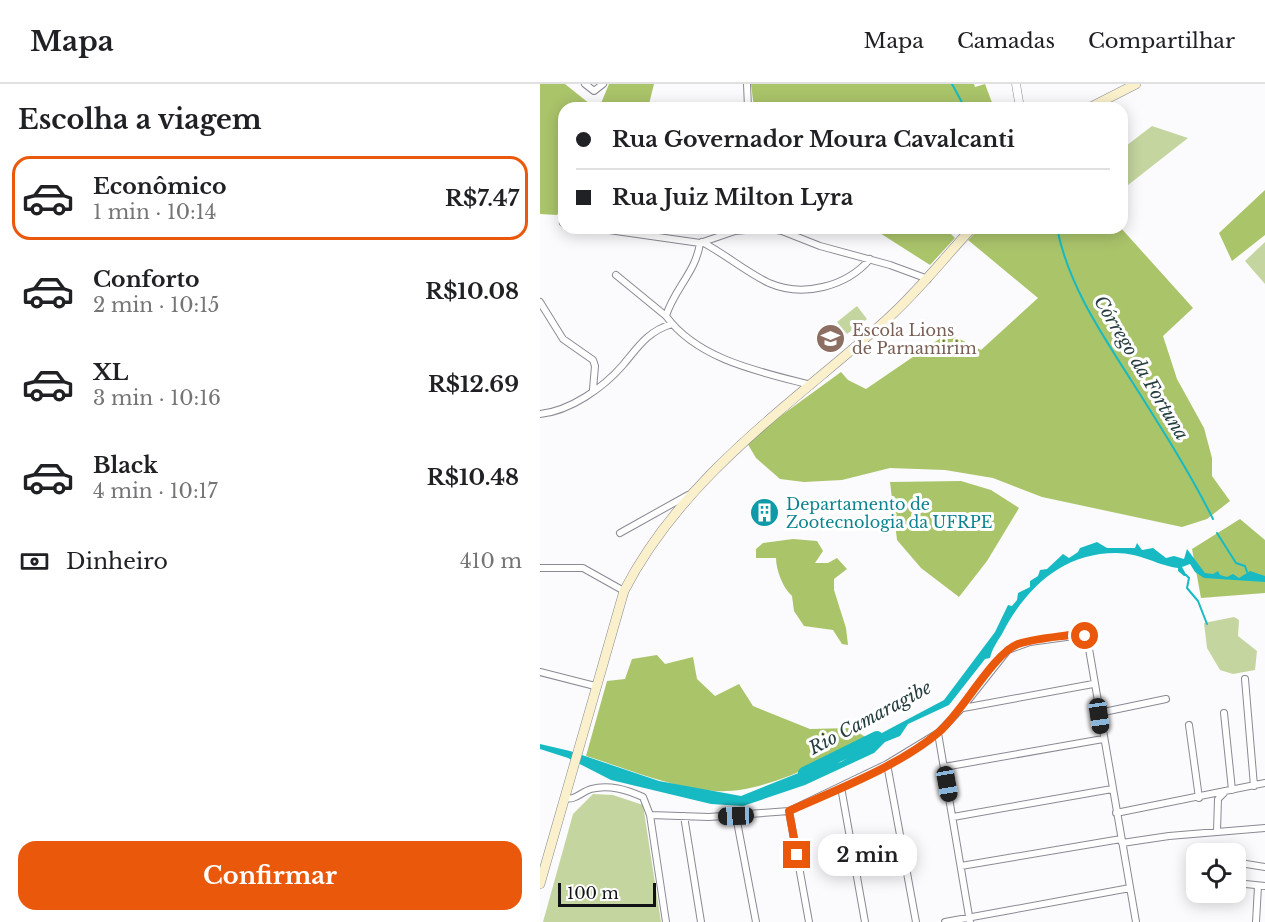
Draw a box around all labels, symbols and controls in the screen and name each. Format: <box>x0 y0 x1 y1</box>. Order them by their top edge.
text: Mapa <box>30 24 114 59</box>
text: Mapa <box>864 28 924 54</box>
text: Camadas <box>957 28 1055 54</box>
text: Compartilhar <box>1088 28 1235 54</box>
text: Escolha a viagem <box>18 103 262 136</box>
text: Rua Governador Moura Cavalcanti <box>612 126 1015 153</box>
icon: car <box>21 171 75 225</box>
text: Econômico <box>93 173 226 200</box>
text: Rua Juiz Milton Lyra <box>612 184 853 211</box>
text: R$7.47 <box>445 185 519 212</box>
text: 1 min · 10:14 <box>93 200 216 224</box>
icon: car <box>21 264 75 318</box>
text: Conforto <box>93 266 199 293</box>
text: R$10.08 <box>425 278 519 305</box>
water label: Córrego da Fortuna <box>1089 292 1193 444</box>
text: 2 min · 10:15 <box>93 293 219 317</box>
place label: Escola Lions de Parnamirim <box>852 320 977 358</box>
school or university icon: Escola Lions de Parnamirim <box>815 323 847 355</box>
icon: car <box>21 357 75 411</box>
text: XL <box>93 359 128 386</box>
text: R$12.69 <box>428 371 519 398</box>
text: 3 min · 10:16 <box>93 386 221 410</box>
icon: car <box>21 450 75 504</box>
text: Black <box>93 452 158 479</box>
text: R$10.48 <box>427 464 519 491</box>
text: 4 min · 10:17 <box>93 479 218 503</box>
place label: Departamento de Zootecnologia da UFRPE <box>786 494 992 532</box>
building icon: Departamento de Zootecnologia da UFRPE <box>749 497 781 529</box>
icon: cash <box>18 545 51 578</box>
text: Dinheiro <box>66 548 168 575</box>
text: 410 m <box>460 549 522 573</box>
route start <box>1071 622 1098 649</box>
water label: Rio Camaragibe <box>804 676 935 760</box>
car <box>1088 697 1110 735</box>
car <box>935 765 959 803</box>
car <box>718 806 754 826</box>
callout: 2 min <box>818 834 917 876</box>
button: Confirmar <box>18 841 522 910</box>
route end <box>783 841 810 868</box>
text: 2 min <box>836 843 899 867</box>
map controls <box>1186 843 1246 903</box>
button: locate <box>1186 843 1246 903</box>
scale bar <box>558 880 656 908</box>
text: 100 m <box>567 883 619 903</box>

